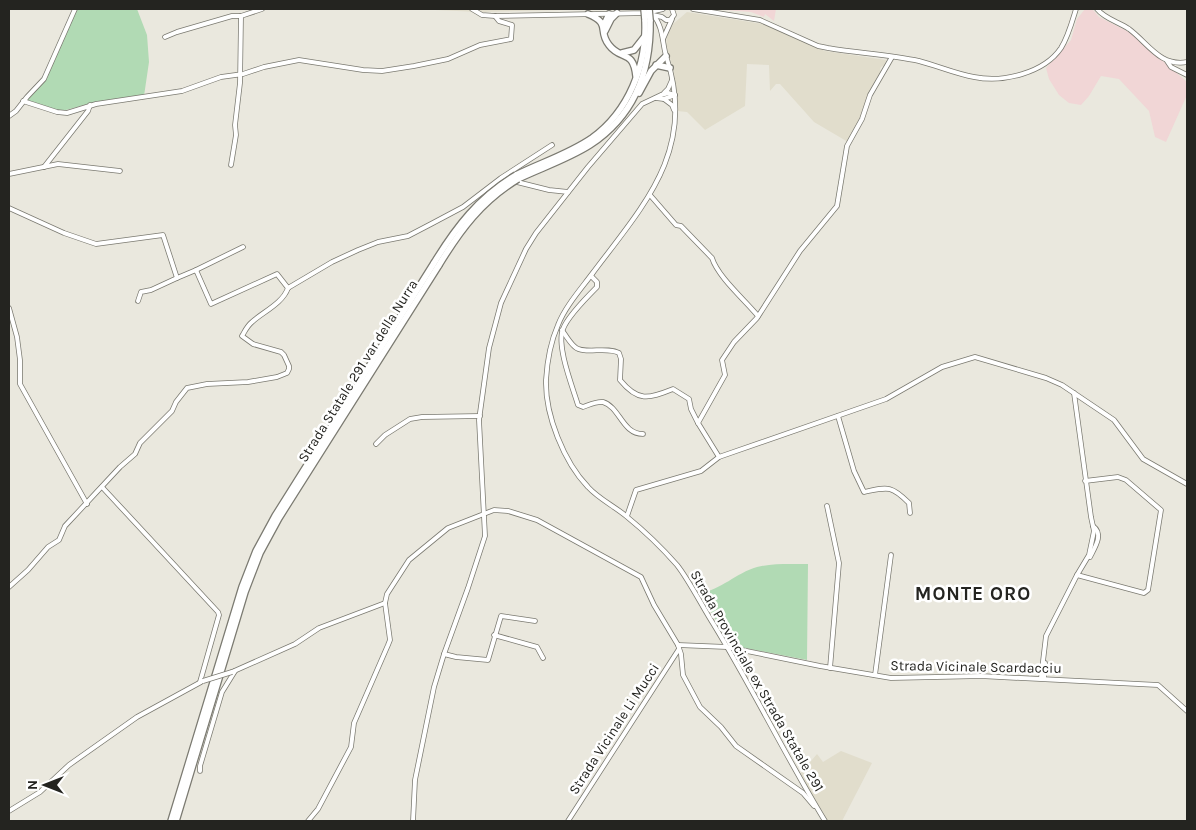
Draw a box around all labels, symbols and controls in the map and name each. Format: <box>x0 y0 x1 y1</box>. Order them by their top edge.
street label: Strada Statale 291 var della Nurra <box>295 277 421 465</box>
street label: Strada Provinciale ex Strada Statale 291 <box>686 567 828 795</box>
district label: MONTE ORO <box>915 583 1031 605</box>
street label: Strada Vicinale Scardacciu <box>890 657 1062 677</box>
street label: Strada Vicinale Li Mucci <box>565 660 663 798</box>
north arrow <box>20 760 70 810</box>
text: N <box>24 780 41 790</box>

